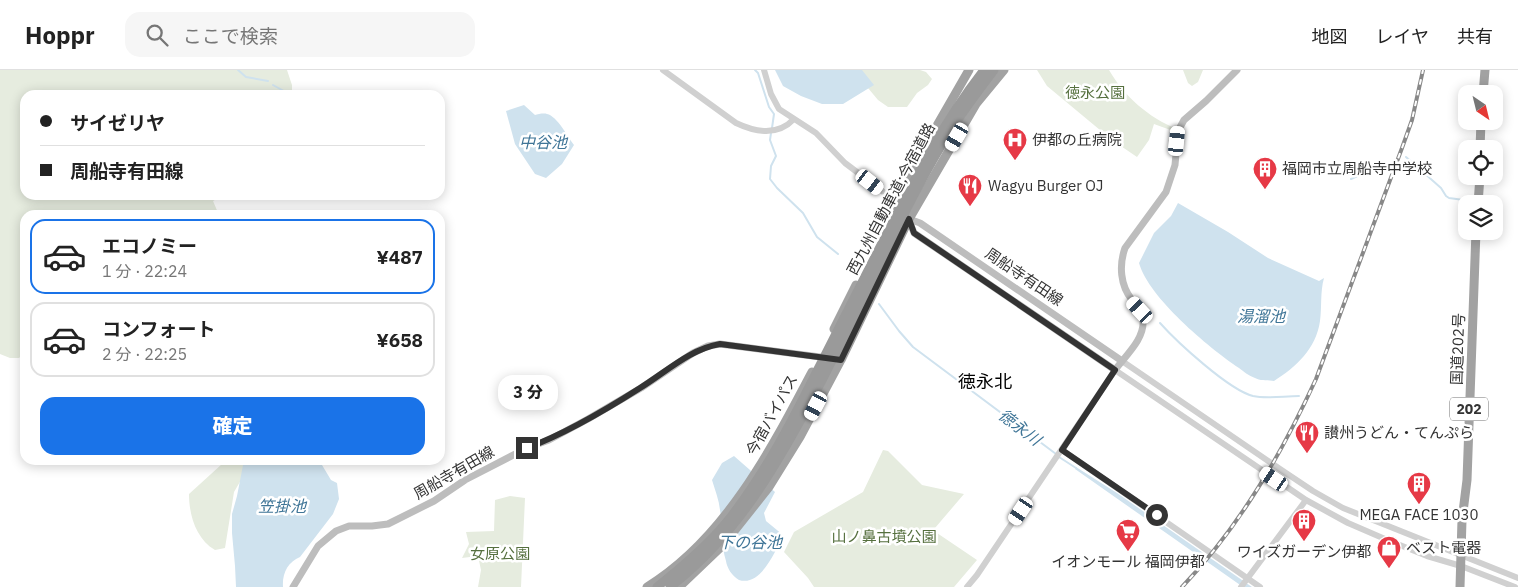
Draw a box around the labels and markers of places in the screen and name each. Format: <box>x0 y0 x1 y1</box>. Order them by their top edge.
hospital icon: 伊都の丘病院 <box>1002 127 1028 161</box>
place label: 伊都の丘病院 <box>1032 130 1122 149</box>
building icon: 福岡市立周船寺中学校 <box>1252 156 1278 190</box>
place label: 福岡市立周船寺中学校 <box>1282 159 1432 178</box>
restaurant icon: Wagyu Burger OJ <box>957 173 983 207</box>
place label: Wagyu Burger OJ <box>988 176 1103 195</box>
restaurant icon: 讃州うどん・てんぷら <box>1294 420 1320 454</box>
place label: 讃州うどん・てんぷら <box>1324 423 1474 442</box>
building icon: MEGA FACE 1030 <box>1406 471 1432 505</box>
place label: MEGA FACE 1030 <box>1359 505 1479 524</box>
building icon: ワイズガーデン伊都 <box>1291 508 1317 542</box>
supermarket icon: イオンモール 福岡伊都 <box>1115 518 1141 552</box>
shop icon: ベスト電器 <box>1376 535 1402 569</box>
place label: ベスト電器 <box>1406 538 1481 557</box>
place label: ワイズガーデン伊都 <box>1237 542 1371 561</box>
place label: イオンモール 福岡伊都 <box>1051 552 1205 571</box>

